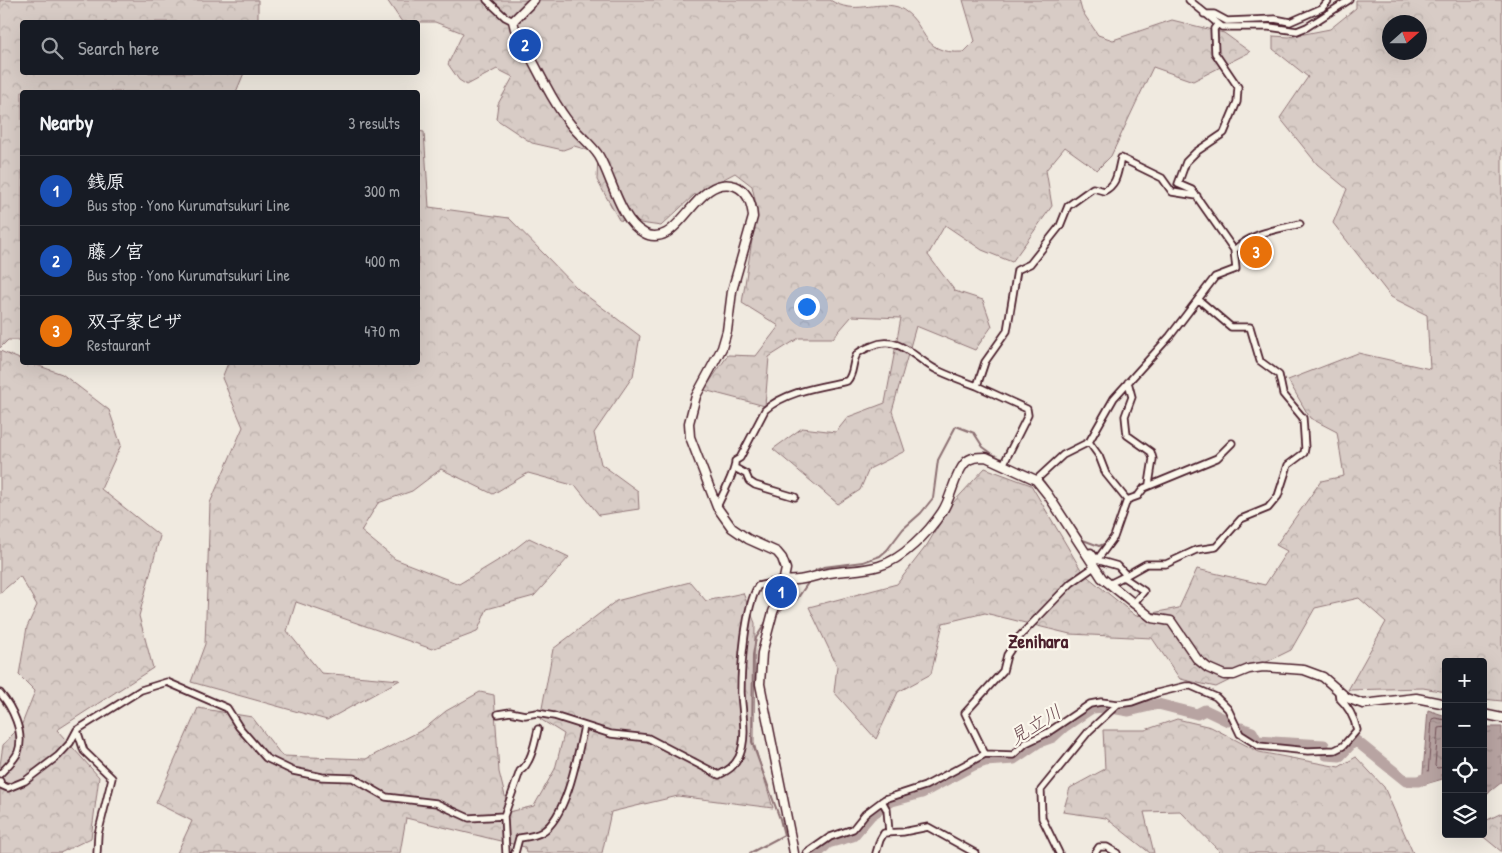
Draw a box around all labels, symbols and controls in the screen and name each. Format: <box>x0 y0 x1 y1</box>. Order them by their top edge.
north arrow <box>1382 15 1427 60</box>
search box <box>20 20 420 75</box>
pin: 2 <box>509 26 541 64</box>
icon: search <box>38 34 66 62</box>
text: Search here <box>78 35 159 61</box>
text: Nearby <box>40 108 93 137</box>
text: 3 results <box>348 112 400 134</box>
text: 銭原 <box>87 168 125 194</box>
text: 1 <box>53 180 59 202</box>
text: 300 m <box>364 180 400 202</box>
text: Bus stop · Yono Kurumatsukuri Line <box>87 194 290 216</box>
pin: 3 <box>1240 233 1272 271</box>
text: 藤ノ宮 <box>87 238 144 264</box>
text: 2 <box>52 250 60 272</box>
text: 400 m <box>365 250 400 272</box>
text: Bus stop · Yono Kurumatsukuri Line <box>87 264 290 286</box>
your location <box>794 294 820 320</box>
text: 双子家ピザ <box>87 308 182 334</box>
text: 3 <box>52 320 60 342</box>
text: 470 m <box>364 320 400 342</box>
text: Restaurant <box>87 334 150 356</box>
pin: 1 <box>765 573 797 611</box>
district label: Zenihara <box>1008 628 1069 654</box>
map controls <box>1442 658 1487 838</box>
button: + <box>1442 658 1487 703</box>
water label: 見立川 <box>1004 698 1066 750</box>
button: − <box>1442 703 1487 748</box>
button: locate <box>1442 748 1487 793</box>
button: layers <box>1442 793 1487 838</box>

